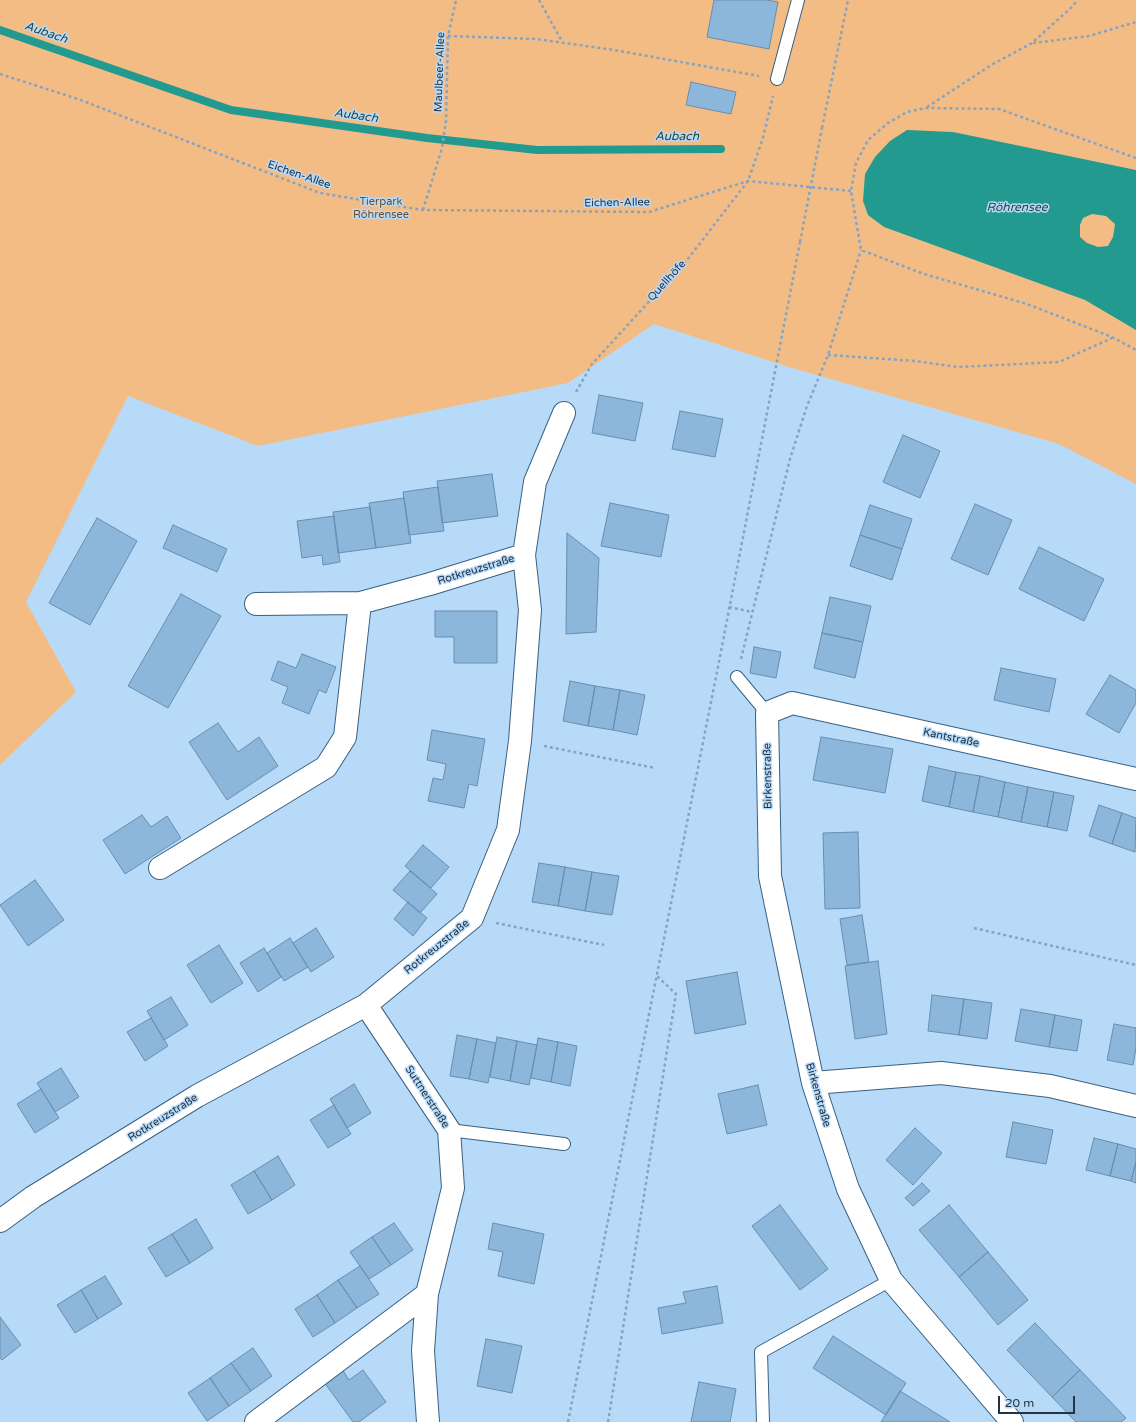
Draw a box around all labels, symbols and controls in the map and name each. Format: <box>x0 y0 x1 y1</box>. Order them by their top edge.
water label: Aubach <box>23 19 69 47</box>
street label: Maulbeer-Allee <box>432 32 448 112</box>
water label: Aubach <box>333 106 379 126</box>
water label: Aubach <box>655 130 699 144</box>
street label: Eichen-Allee <box>266 158 332 192</box>
park label: Tierpark Röhrensee <box>353 195 409 221</box>
street label: Eichen-Allee <box>584 196 650 210</box>
water label: Röhrensee <box>986 201 1048 215</box>
street label: Quellhöfe <box>645 258 689 304</box>
street label: Rotkreuzstraße <box>436 552 516 588</box>
street label: Kantstraße <box>922 726 980 750</box>
street label: Birkenstraße <box>761 743 775 809</box>
street label: Rotkreuzstraße <box>402 917 472 977</box>
street label: Birkenstraße <box>803 1061 833 1129</box>
street label: Suttnerstraße <box>402 1063 452 1131</box>
street label: Rotkreuzstraße <box>126 1091 200 1145</box>
scale bar <box>1000 1388 1077 1414</box>
text: 20 m <box>1005 1396 1034 1410</box>

